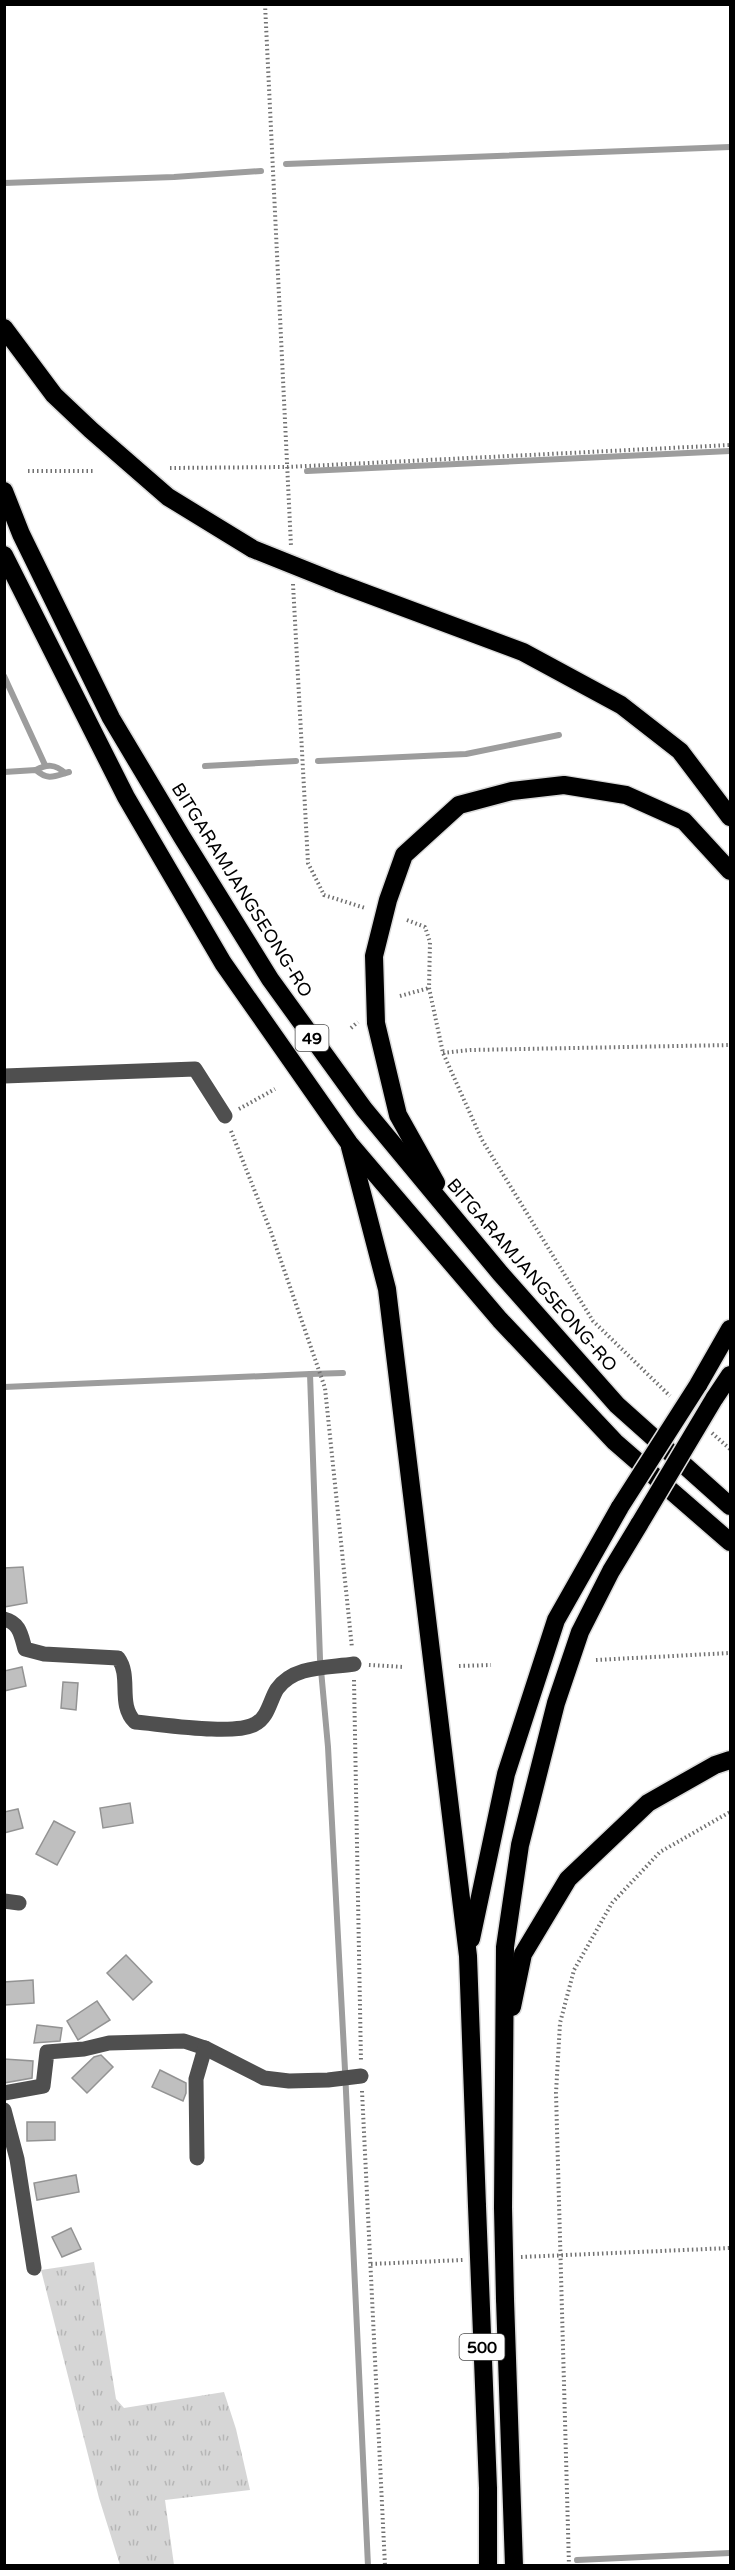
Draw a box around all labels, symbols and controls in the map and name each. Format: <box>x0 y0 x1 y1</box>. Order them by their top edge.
street label: BITGARAMJANGSEONG-RO <box>167 779 317 1001</box>
road number: 49 <box>296 1025 328 1051</box>
street label: BITGARAMJANGSEONG-RO <box>442 1174 622 1376</box>
road number: 500 <box>460 2334 504 2360</box>

